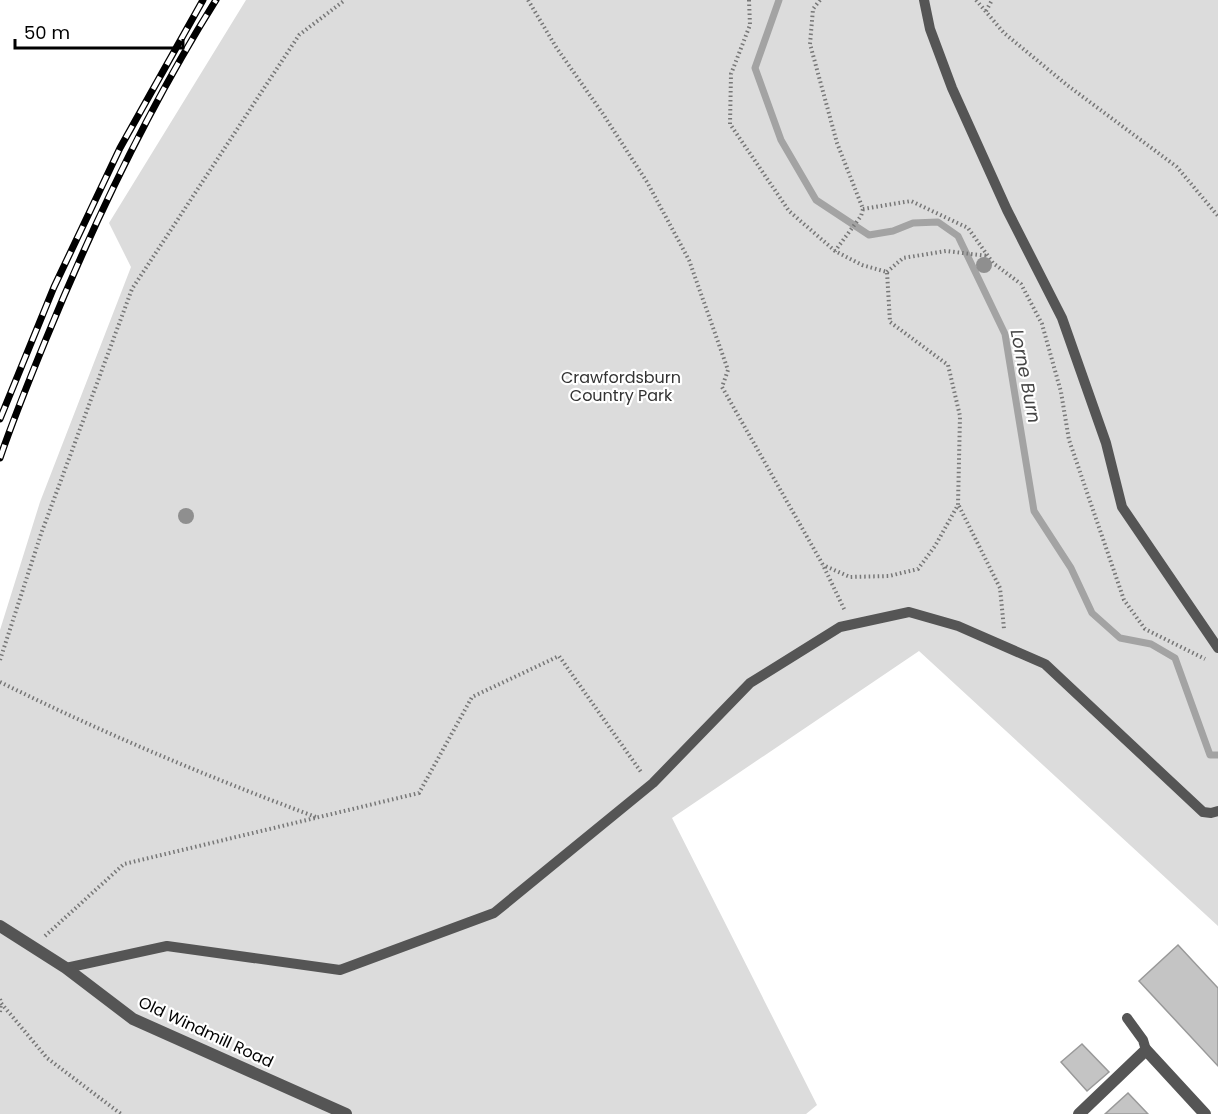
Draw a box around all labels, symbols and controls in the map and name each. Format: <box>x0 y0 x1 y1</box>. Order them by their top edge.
scale bar <box>15 12 183 50</box>
text: 50 m <box>24 20 70 45</box>
water label: Lorne Burn <box>1005 327 1047 425</box>
park label: Crawfordsburn Country Park <box>561 366 681 407</box>
street label: Old Windmill Road <box>135 991 277 1073</box>

